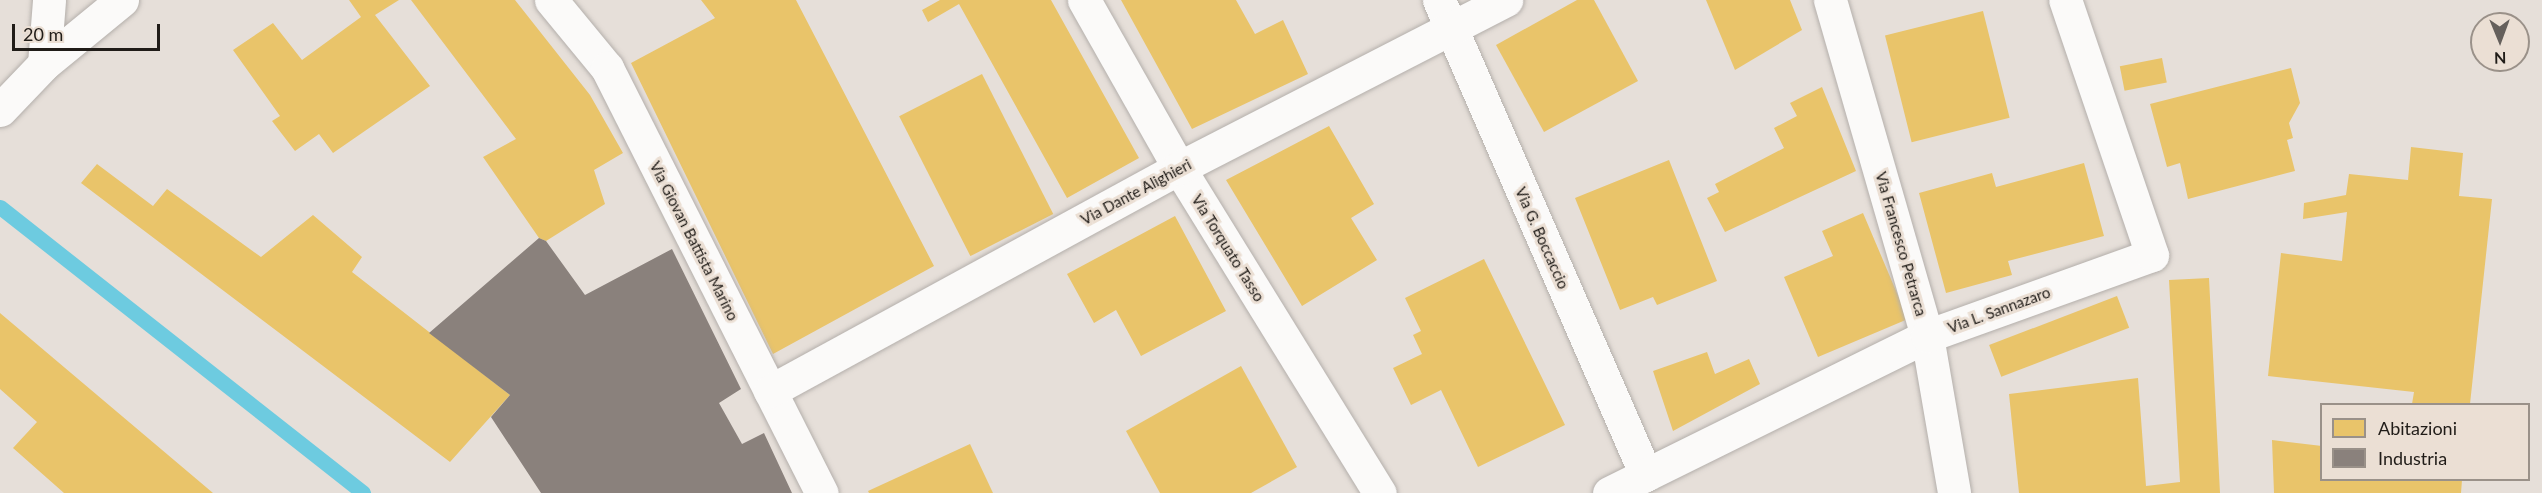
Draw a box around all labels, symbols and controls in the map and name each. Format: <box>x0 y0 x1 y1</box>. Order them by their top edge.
scale bar <box>15 12 164 50</box>
north arrow <box>2470 12 2530 72</box>
text: 20 m <box>23 23 63 45</box>
text: N <box>2494 49 2507 68</box>
street label: Via Dante Alighieri <box>1077 155 1195 229</box>
street label: Via Giovan Battista Marino <box>646 158 742 324</box>
street label: Via Francesco Petrarca <box>1872 170 1930 318</box>
street label: Via G. Boccaccio <box>1512 184 1572 292</box>
street label: Via Torquato Tasso <box>1188 191 1268 305</box>
street label: Via L. Sannazaro <box>1945 283 2053 337</box>
legend <box>2320 403 2530 481</box>
text: Abitazioni <box>2378 417 2457 439</box>
text: Industria <box>2378 447 2447 469</box>

